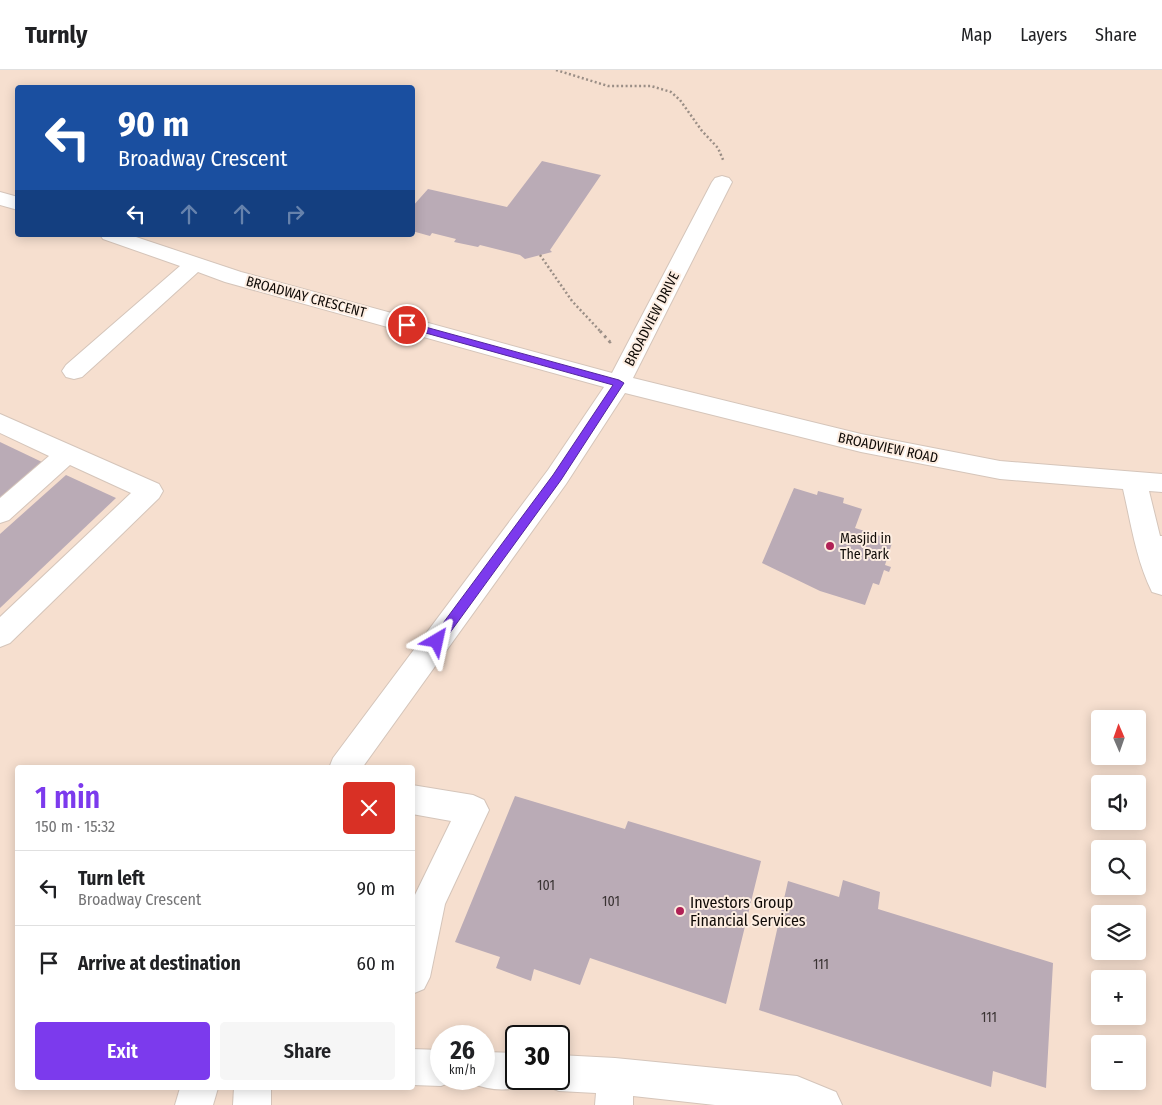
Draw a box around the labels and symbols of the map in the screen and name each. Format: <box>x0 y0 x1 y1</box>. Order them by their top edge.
street label: BROADVIEW DRIVE <box>621 269 683 369</box>
street label: BROADWAY CRESCENT <box>244 273 368 321</box>
pin <box>386 304 428 346</box>
street label: BROADVIEW ROAD <box>836 429 940 467</box>
place label: Masjid in The Park <box>840 530 891 563</box>
marker: Masjid in The Park <box>824 540 836 552</box>
position arrow <box>410 614 462 666</box>
north arrow <box>1091 710 1146 765</box>
house number: 101 <box>537 877 555 894</box>
house number: 101 <box>602 893 620 910</box>
place label: Investors Group Financial Services <box>690 893 806 930</box>
marker: Investors Group Financial Services <box>674 905 686 917</box>
house number: 111 <box>813 956 829 973</box>
house number: 111 <box>981 1009 997 1026</box>
speed limit sign: 30 <box>505 1025 570 1090</box>

